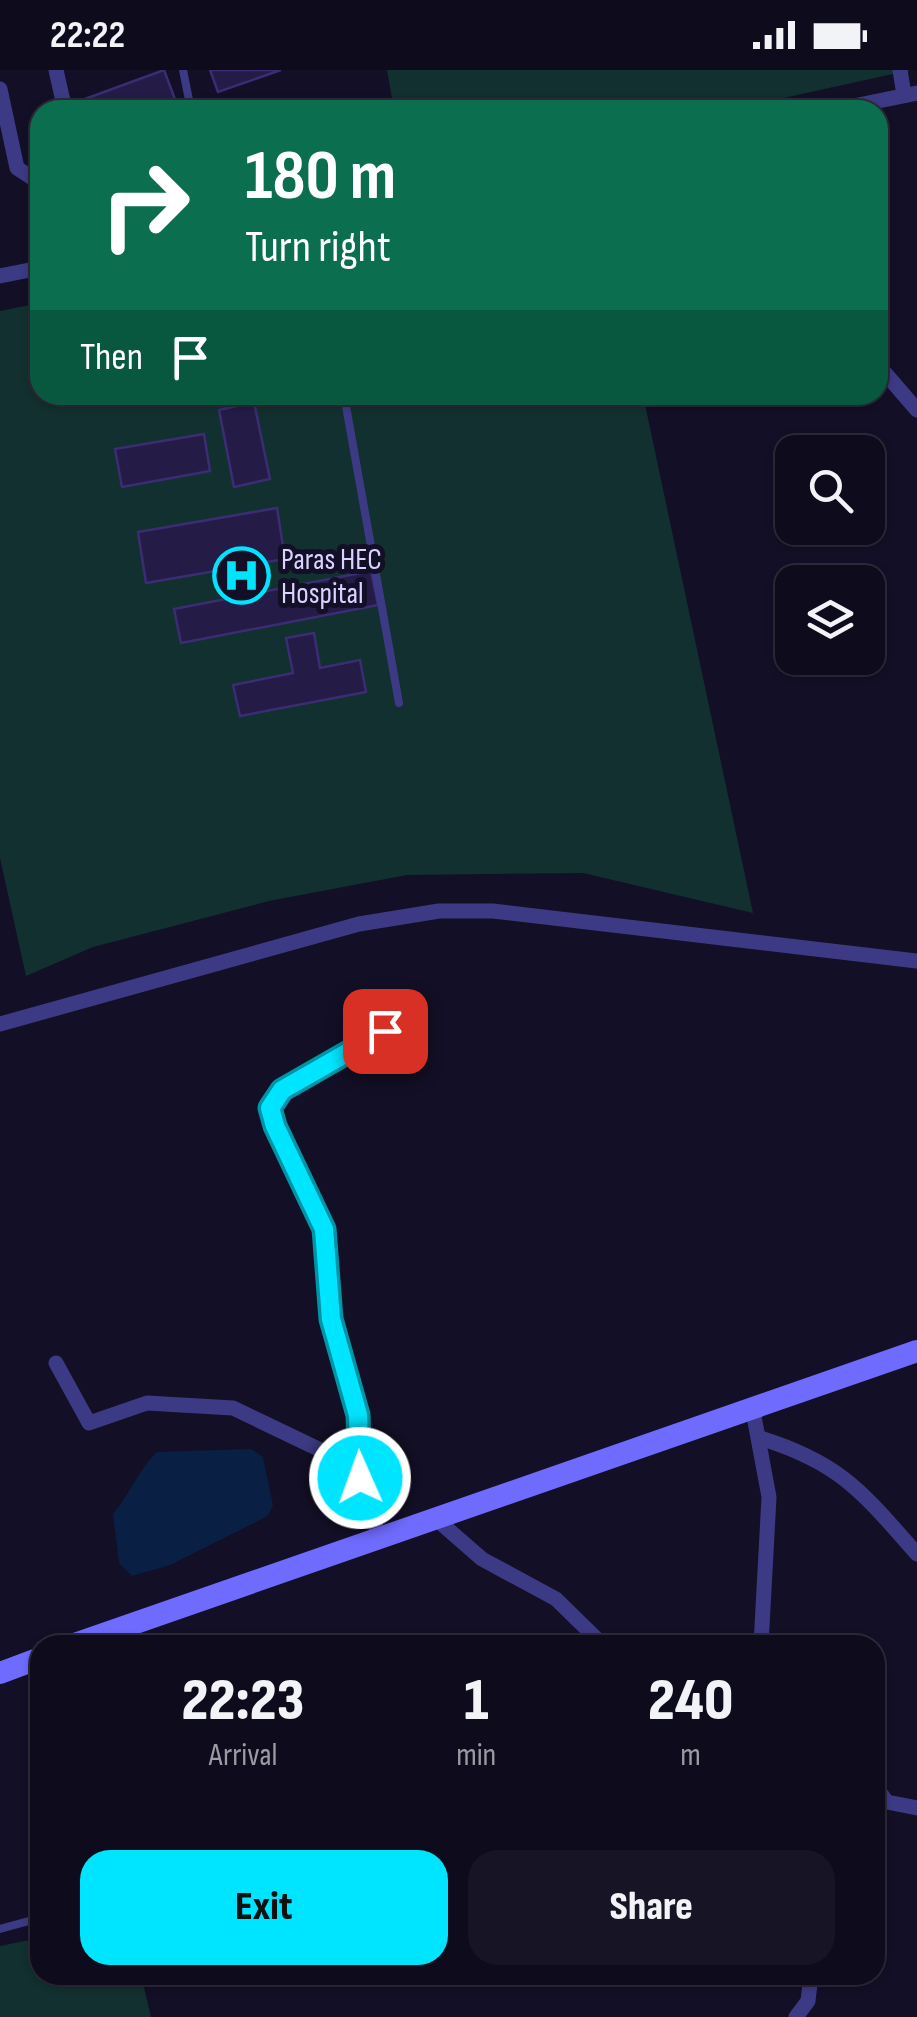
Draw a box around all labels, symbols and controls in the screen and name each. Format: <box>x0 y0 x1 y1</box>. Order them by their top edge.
text: 22:22 <box>50 13 125 58</box>
text: 180 m <box>245 135 396 219</box>
icon: right <box>80 140 210 270</box>
text: Turn right <box>245 220 391 275</box>
icon: arrive <box>163 330 218 385</box>
text: Then <box>80 335 143 380</box>
map controls <box>775 435 885 675</box>
button: search <box>775 435 885 545</box>
place label: Paras HEC Hospital <box>281 542 382 612</box>
hospital icon: Paras HEC Hospital <box>212 546 272 606</box>
button: layers <box>775 565 885 675</box>
pin <box>343 989 428 1074</box>
icon: arrive <box>358 1004 413 1059</box>
position arrow <box>308 1426 412 1530</box>
text: 22:23 <box>182 1665 305 1737</box>
text: 1 <box>464 1665 489 1737</box>
text: 240 <box>648 1665 733 1737</box>
text: Arrival <box>209 1736 277 1775</box>
text: min <box>456 1736 496 1775</box>
text: m <box>680 1736 701 1775</box>
button: Exit <box>80 1850 448 1965</box>
button: Share <box>468 1850 835 1965</box>

